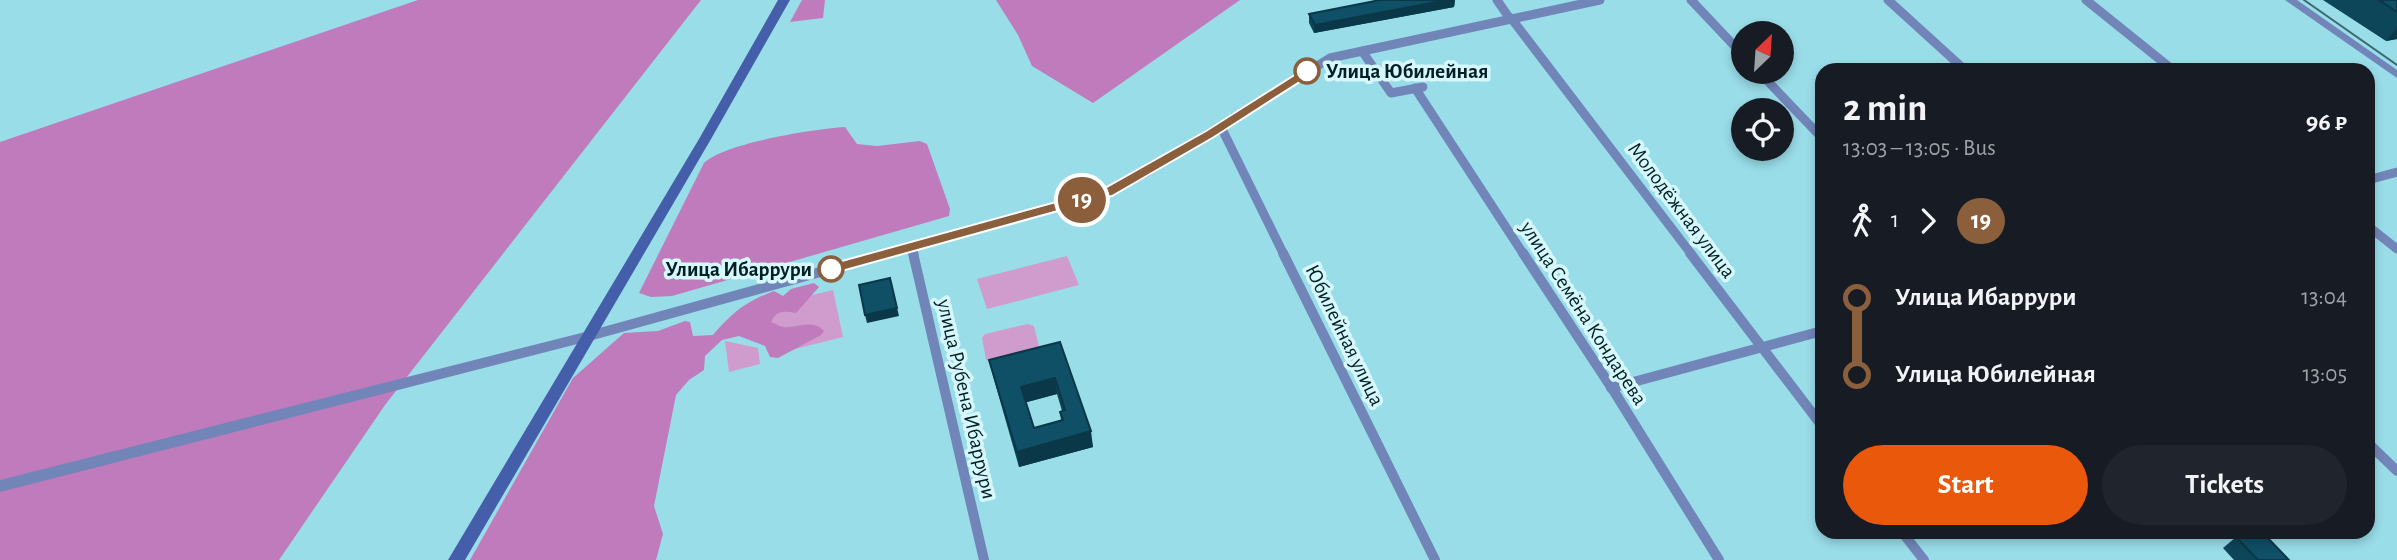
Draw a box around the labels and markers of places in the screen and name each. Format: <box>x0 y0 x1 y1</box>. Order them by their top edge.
marker: Улица Юбилейная <box>1294 58 1320 84</box>
place label: Улица Юбилейная <box>1326 61 1488 82</box>
marker: Улица Ибаррури <box>818 256 844 282</box>
place label: Улица Ибаррури <box>665 259 812 280</box>

